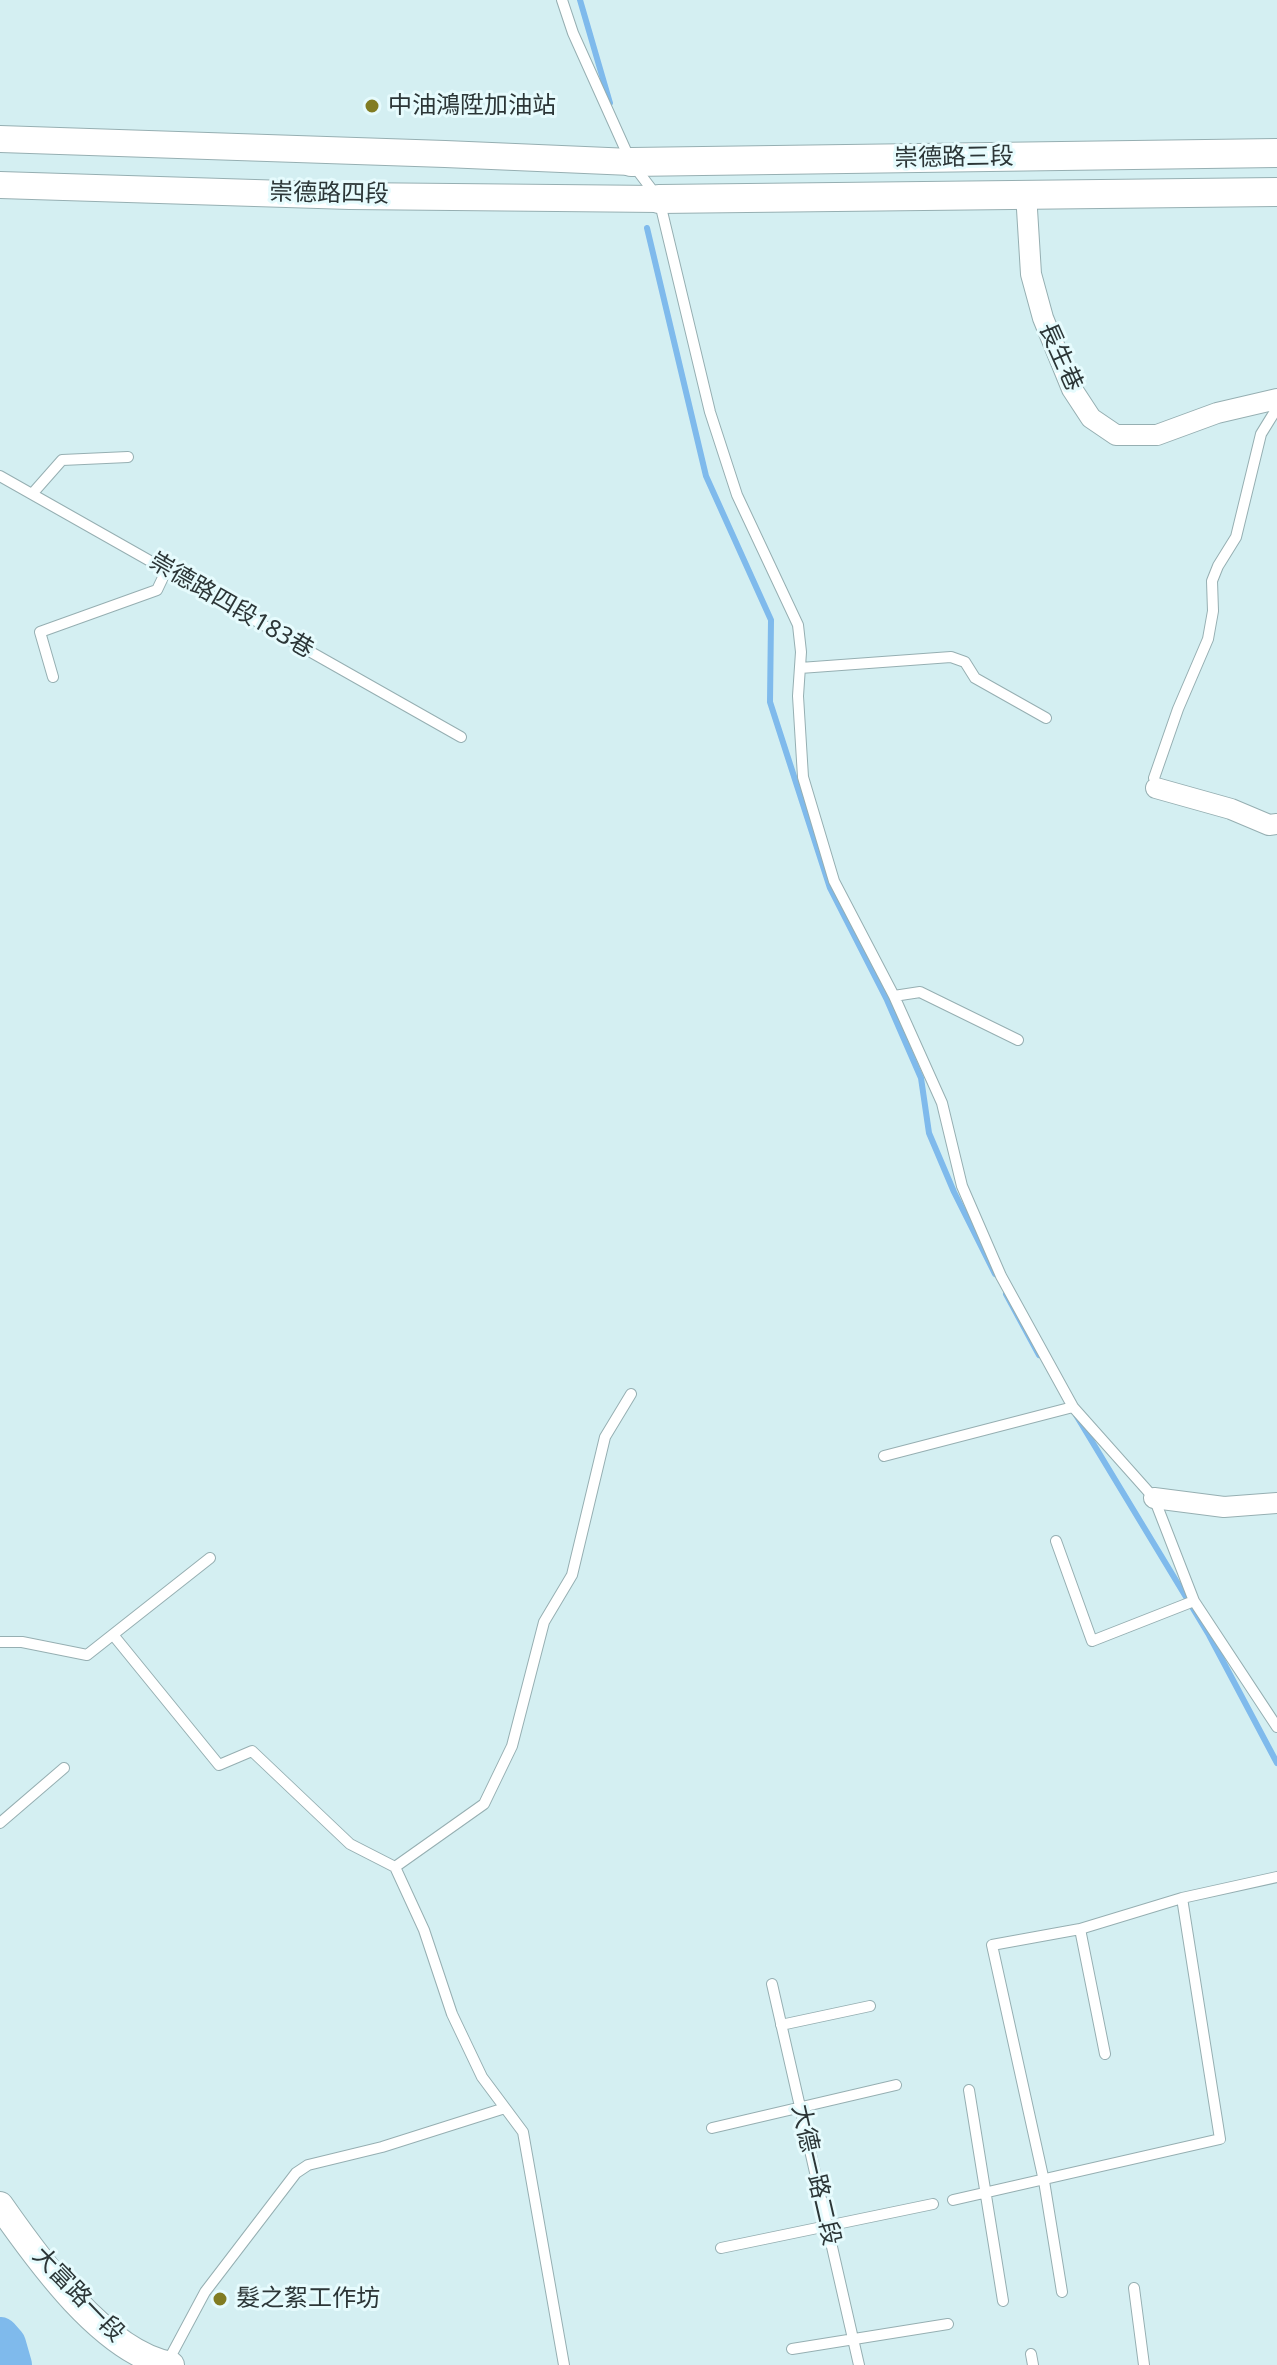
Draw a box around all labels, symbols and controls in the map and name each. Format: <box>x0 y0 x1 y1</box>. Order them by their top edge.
place label: 中油鴻陞加油站 <box>388 92 556 120</box>
marker: 中油鴻陞加油站 <box>363 97 381 115</box>
street label: 崇德路三段 <box>894 143 1014 173</box>
street label: 崇德路四段 <box>269 179 389 209</box>
street label: 長生巷 <box>1032 318 1088 396</box>
street label: 崇德路四段183巷 <box>144 547 318 665</box>
street label: 大德一路二段 <box>785 2102 845 2248</box>
street label: 大富路一段 <box>26 2242 130 2348</box>
place label: 髮之絮工作坊 <box>236 2285 380 2313</box>
marker: 髮之絮工作坊 <box>211 2290 229 2308</box>

